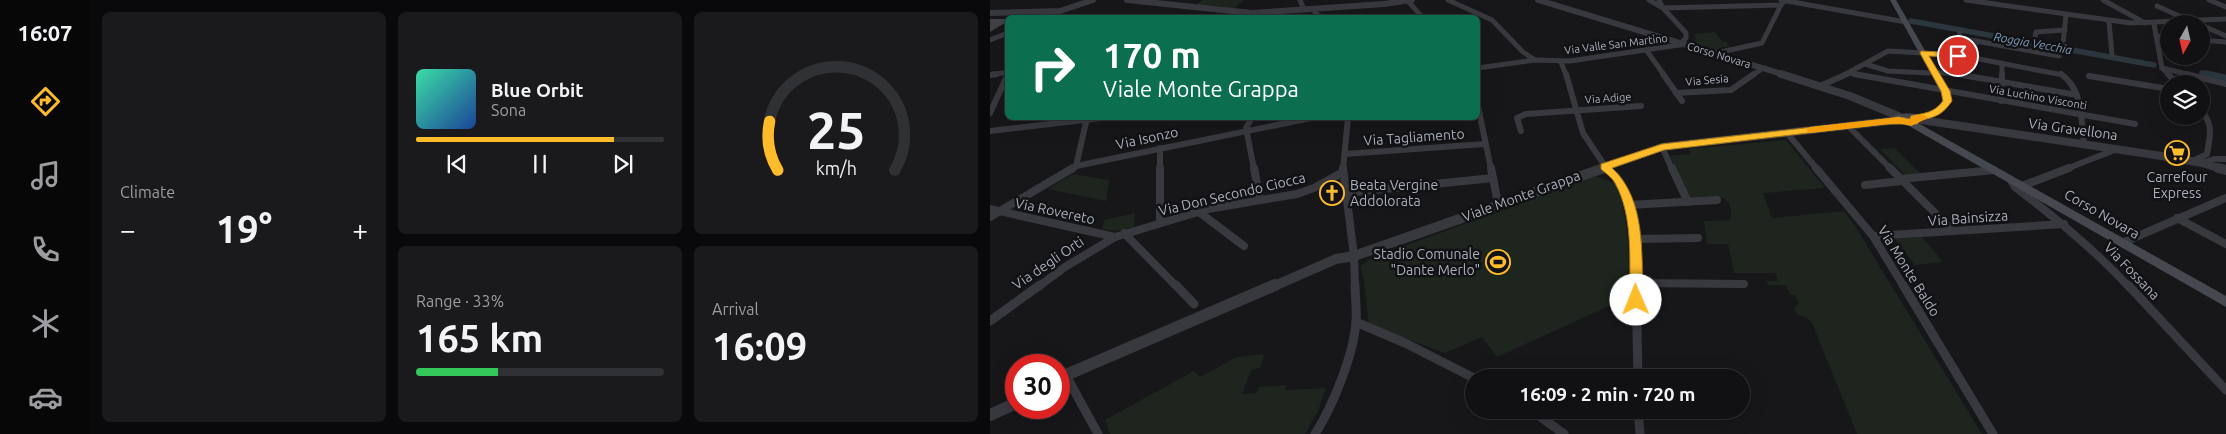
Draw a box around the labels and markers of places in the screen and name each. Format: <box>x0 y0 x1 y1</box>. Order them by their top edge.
pin <box>1937 35 1979 77</box>
supermarket icon: Carrefour Express <box>2164 140 2190 166</box>
place label: Carrefour Express <box>2147 169 2208 201</box>
place label: Beata Vergine Addolorata <box>1350 177 1438 209</box>
church icon: Beata Vergine Addolorata <box>1319 180 1345 206</box>
place label: Stadio Comunale "Dante Merlo" <box>1374 246 1480 278</box>
sports icon: Stadio Comunale "Dante Merlo" <box>1485 249 1511 275</box>

